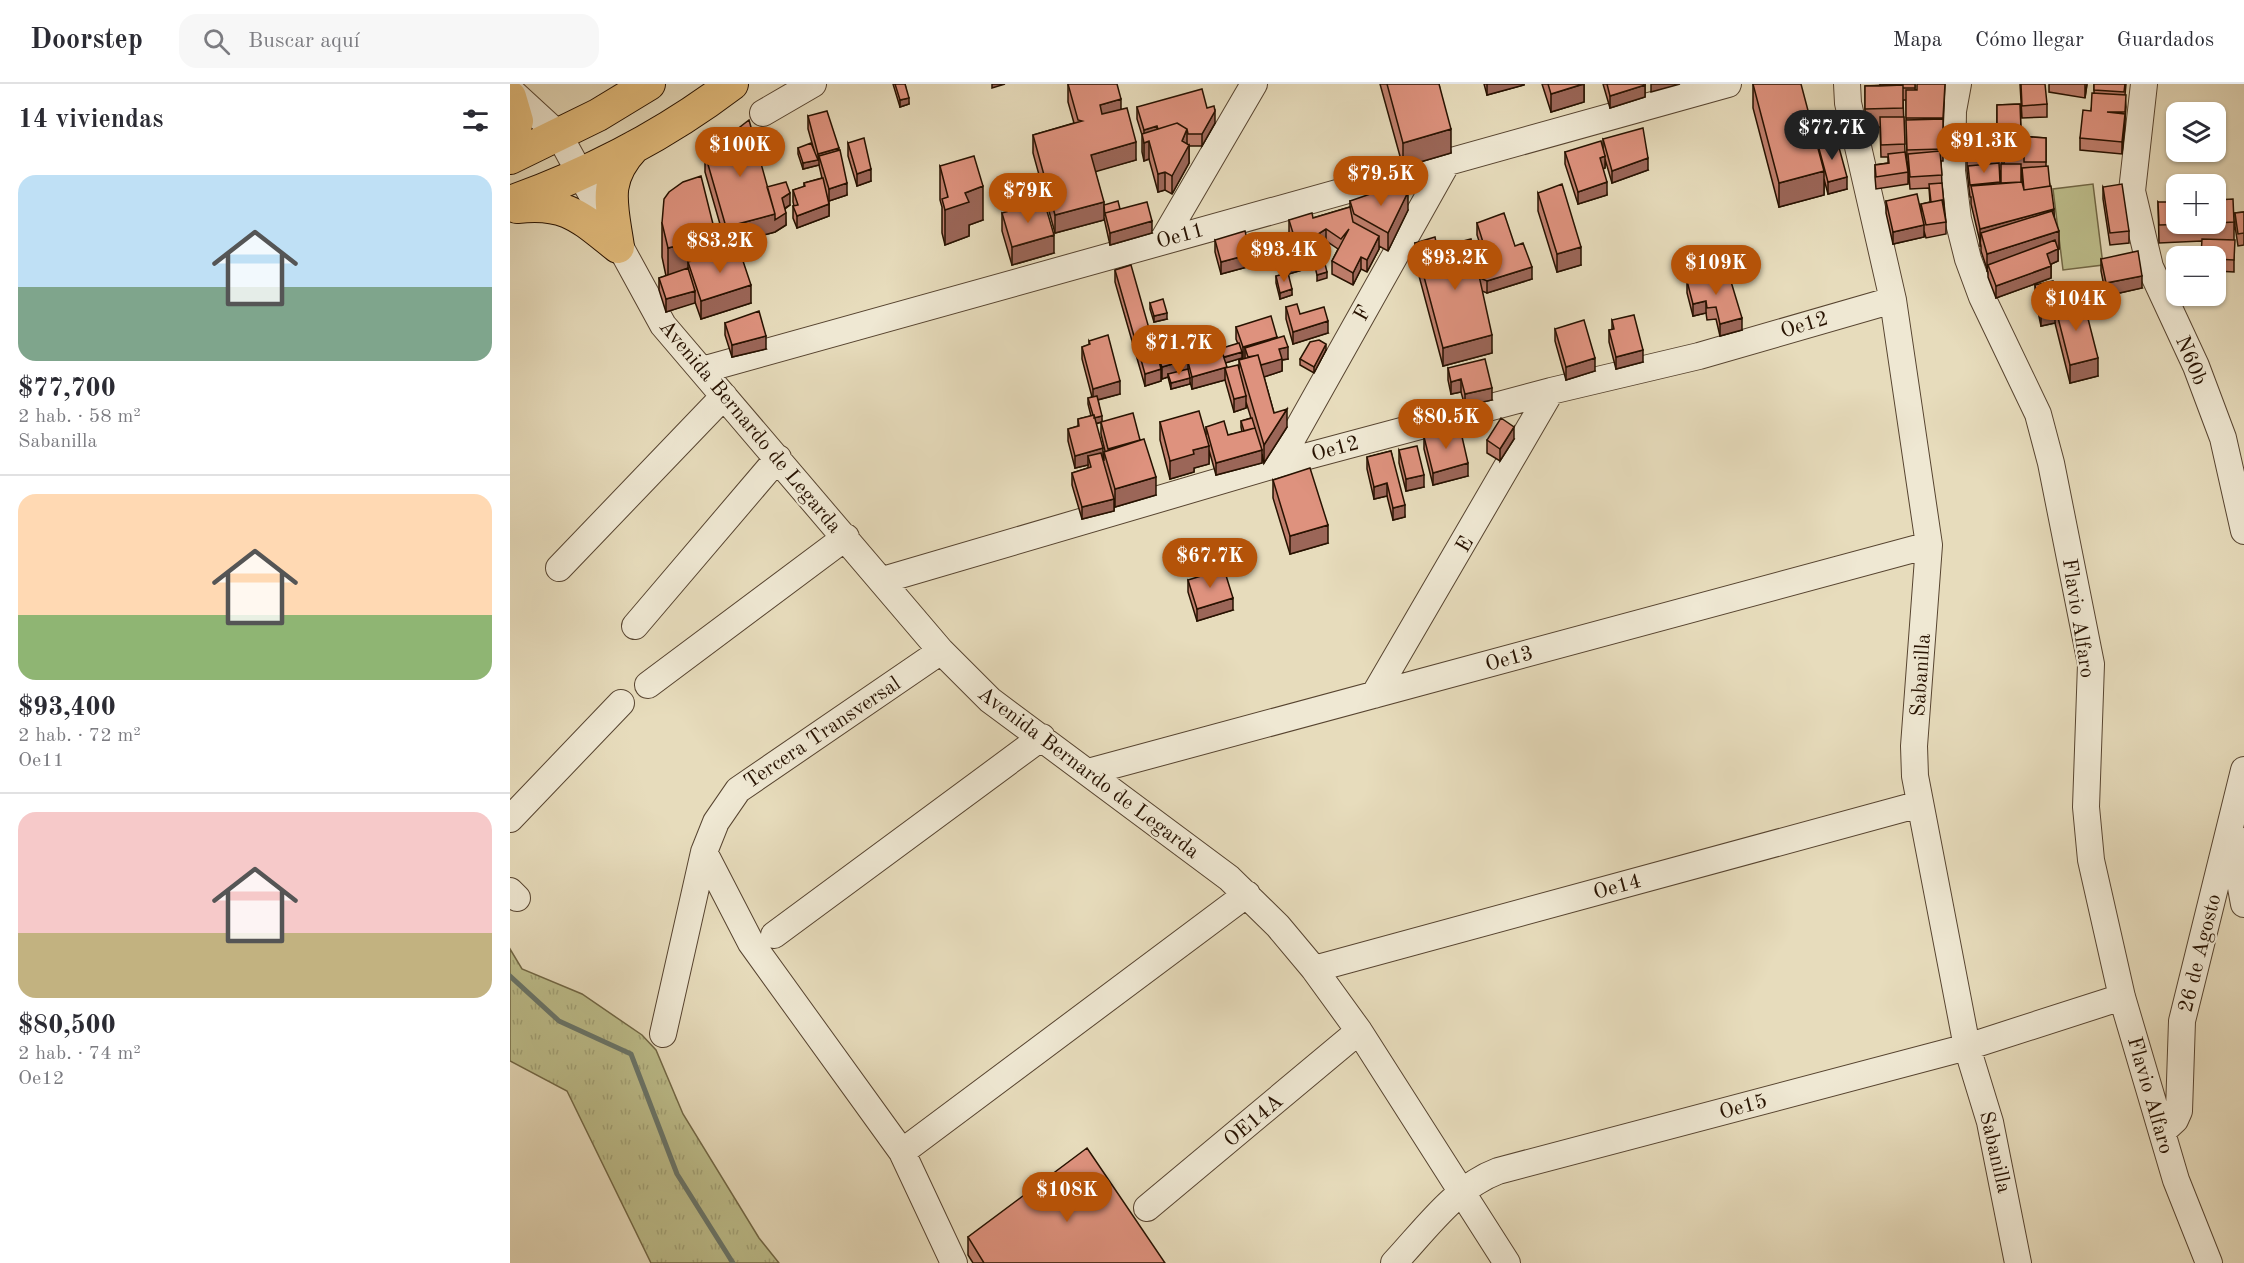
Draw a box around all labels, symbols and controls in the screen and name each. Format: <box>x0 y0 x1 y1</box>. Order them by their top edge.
search box <box>179 14 599 68</box>
icon: search <box>200 25 233 58</box>
text: Doorstep <box>30 27 143 55</box>
text: Buscar aquí <box>248 30 360 52</box>
text: Mapa <box>1893 30 1942 51</box>
text: Cómo llegar <box>1975 30 2084 51</box>
text: Guardados <box>2117 30 2214 51</box>
map controls <box>2166 102 2226 306</box>
button: layers <box>2166 102 2226 162</box>
icon: filters <box>459 104 492 137</box>
text: 14 viviendas <box>18 107 164 133</box>
pin: $77.7K <box>1783 110 1881 161</box>
text: $77.7K <box>1798 119 1866 139</box>
pin: $91.3K <box>1935 123 2033 174</box>
pin: $100K <box>698 127 782 178</box>
text: $91.3K <box>1950 132 2018 152</box>
text: $100K <box>709 136 771 156</box>
pin: $79.5K <box>1332 156 1430 207</box>
text: $79.5K <box>1347 165 1415 185</box>
pin: $79K <box>992 173 1064 224</box>
button: + <box>2166 174 2226 234</box>
text: $79K <box>1003 182 1053 202</box>
icon: home <box>201 214 309 322</box>
street label: Oe11 <box>1154 220 1207 253</box>
pin: $83.2K <box>671 223 769 274</box>
text: $83.2K <box>686 232 754 252</box>
pin: $93.4K <box>1235 232 1333 283</box>
pin: $93.2K <box>1406 240 1504 291</box>
text: $93.4K <box>1250 241 1318 261</box>
pin: $109K <box>1674 245 1758 296</box>
button: − <box>2166 246 2226 306</box>
text: $93.2K <box>1421 249 1489 269</box>
text: $109K <box>1685 254 1747 274</box>
pin: $104K <box>2034 281 2118 332</box>
text: $104K <box>2045 290 2107 310</box>
street label: F <box>1351 302 1376 325</box>
street label: Oe12 <box>1778 308 1831 343</box>
street label: Avenida Bernardo de Legarda <box>655 316 845 537</box>
pin: $71.7K <box>1130 325 1228 376</box>
street label: N60b <box>2171 333 2210 388</box>
text: $71.7K <box>1145 334 1213 354</box>
text: $77,700 <box>18 376 116 402</box>
pin: $80.5K <box>1397 399 1495 450</box>
text: 2 hab. · 58 m² <box>18 407 141 427</box>
text: $80.5K <box>1412 408 1480 428</box>
text: Sabanilla <box>18 432 97 452</box>
street label: Oe12 <box>1309 433 1362 466</box>
icon: home <box>201 533 309 641</box>
street label: E <box>1453 533 1478 556</box>
pin: $67.7K <box>1161 538 1259 589</box>
text: $67.7K <box>1176 547 1244 567</box>
street label: Flavio Alfaro <box>2058 557 2097 679</box>
street label: Sabanilla <box>1908 633 1935 717</box>
street label: Oe13 <box>1483 643 1536 676</box>
street label: Tercera Transversal <box>741 673 905 793</box>
street label: Avenida Bernardo de Legarda <box>974 683 1203 863</box>
text: $93,400 <box>18 695 116 721</box>
text: 2 hab. · 72 m² <box>18 726 141 746</box>
text: Oe11 <box>18 751 64 771</box>
icon: home <box>201 851 309 959</box>
street label: Oe14 <box>1591 871 1644 904</box>
street label: 26 de Agosto <box>2176 892 2225 1015</box>
text: $80,500 <box>18 1013 116 1039</box>
street label: Flavio Alfaro <box>2123 1034 2176 1156</box>
text: 2 hab. · 74 m² <box>18 1044 141 1064</box>
text: Oe12 <box>18 1069 64 1089</box>
street label: OE14A <box>1221 1091 1287 1152</box>
street label: Oe15 <box>1717 1091 1770 1124</box>
street label: Sabanilla <box>1975 1109 2014 1195</box>
pin: $108K <box>1025 1172 1109 1223</box>
text: $108K <box>1036 1181 1098 1201</box>

